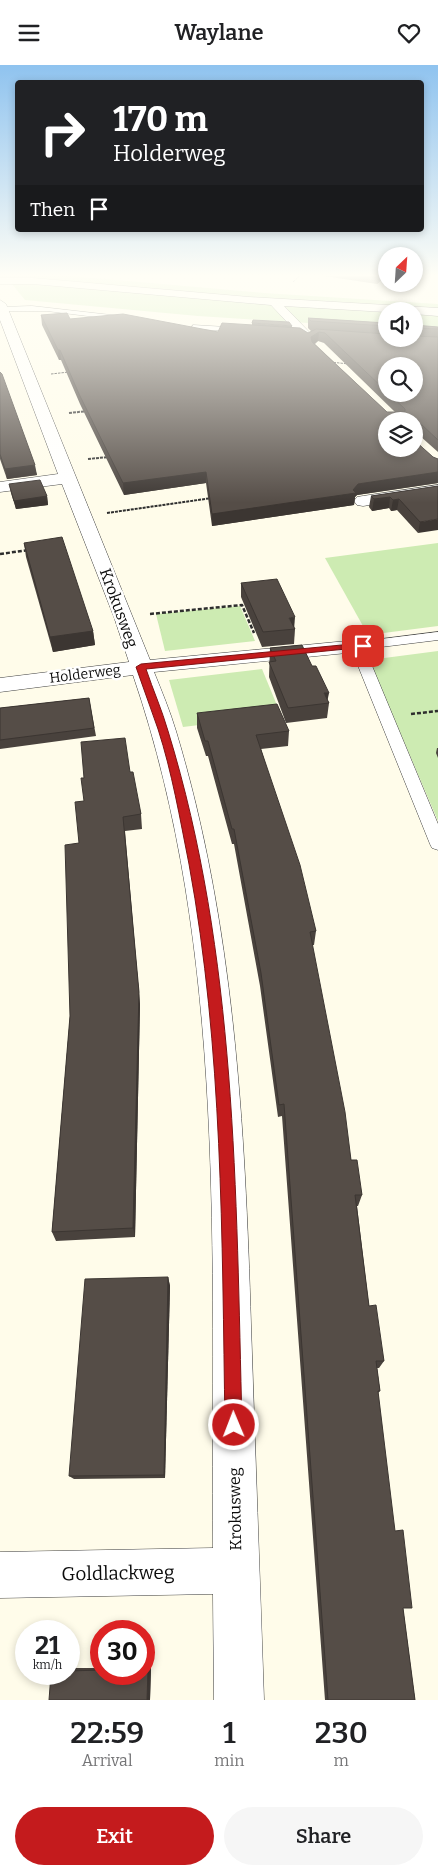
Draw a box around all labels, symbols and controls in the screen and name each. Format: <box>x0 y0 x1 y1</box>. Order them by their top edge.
icon: menu <box>15 19 43 47</box>
text: Waylane <box>174 19 264 46</box>
icon: heart <box>395 19 423 47</box>
text: 170 m <box>113 98 208 140</box>
icon: right <box>30 100 95 165</box>
text: Holderweg <box>113 140 226 167</box>
icon: arrive <box>85 195 113 223</box>
text: Then <box>30 198 75 221</box>
north arrow <box>378 247 422 293</box>
map controls <box>378 247 423 457</box>
button: sound <box>378 302 423 347</box>
button: search <box>378 357 423 402</box>
button: layers <box>378 412 423 457</box>
street label: Krokusweg <box>96 566 142 650</box>
pin <box>342 625 384 667</box>
icon: arrive <box>349 632 377 660</box>
street label: Holderweg <box>48 661 122 687</box>
position arrow <box>207 1398 259 1450</box>
street label: Krokusweg <box>225 1467 245 1551</box>
street label: Goldlackweg <box>61 1561 175 1585</box>
speed limit sign: 30 <box>90 1620 155 1685</box>
text: 21 <box>35 1631 60 1661</box>
text: km/h <box>33 1658 62 1672</box>
text: 22:59 <box>70 1715 144 1751</box>
text: 1 <box>223 1715 236 1751</box>
text: 230 <box>315 1715 368 1751</box>
text: Arrival <box>82 1751 133 1770</box>
text: min <box>214 1751 244 1770</box>
text: m <box>334 1751 349 1770</box>
button: Exit <box>15 1807 214 1865</box>
button: Share <box>224 1807 423 1865</box>

